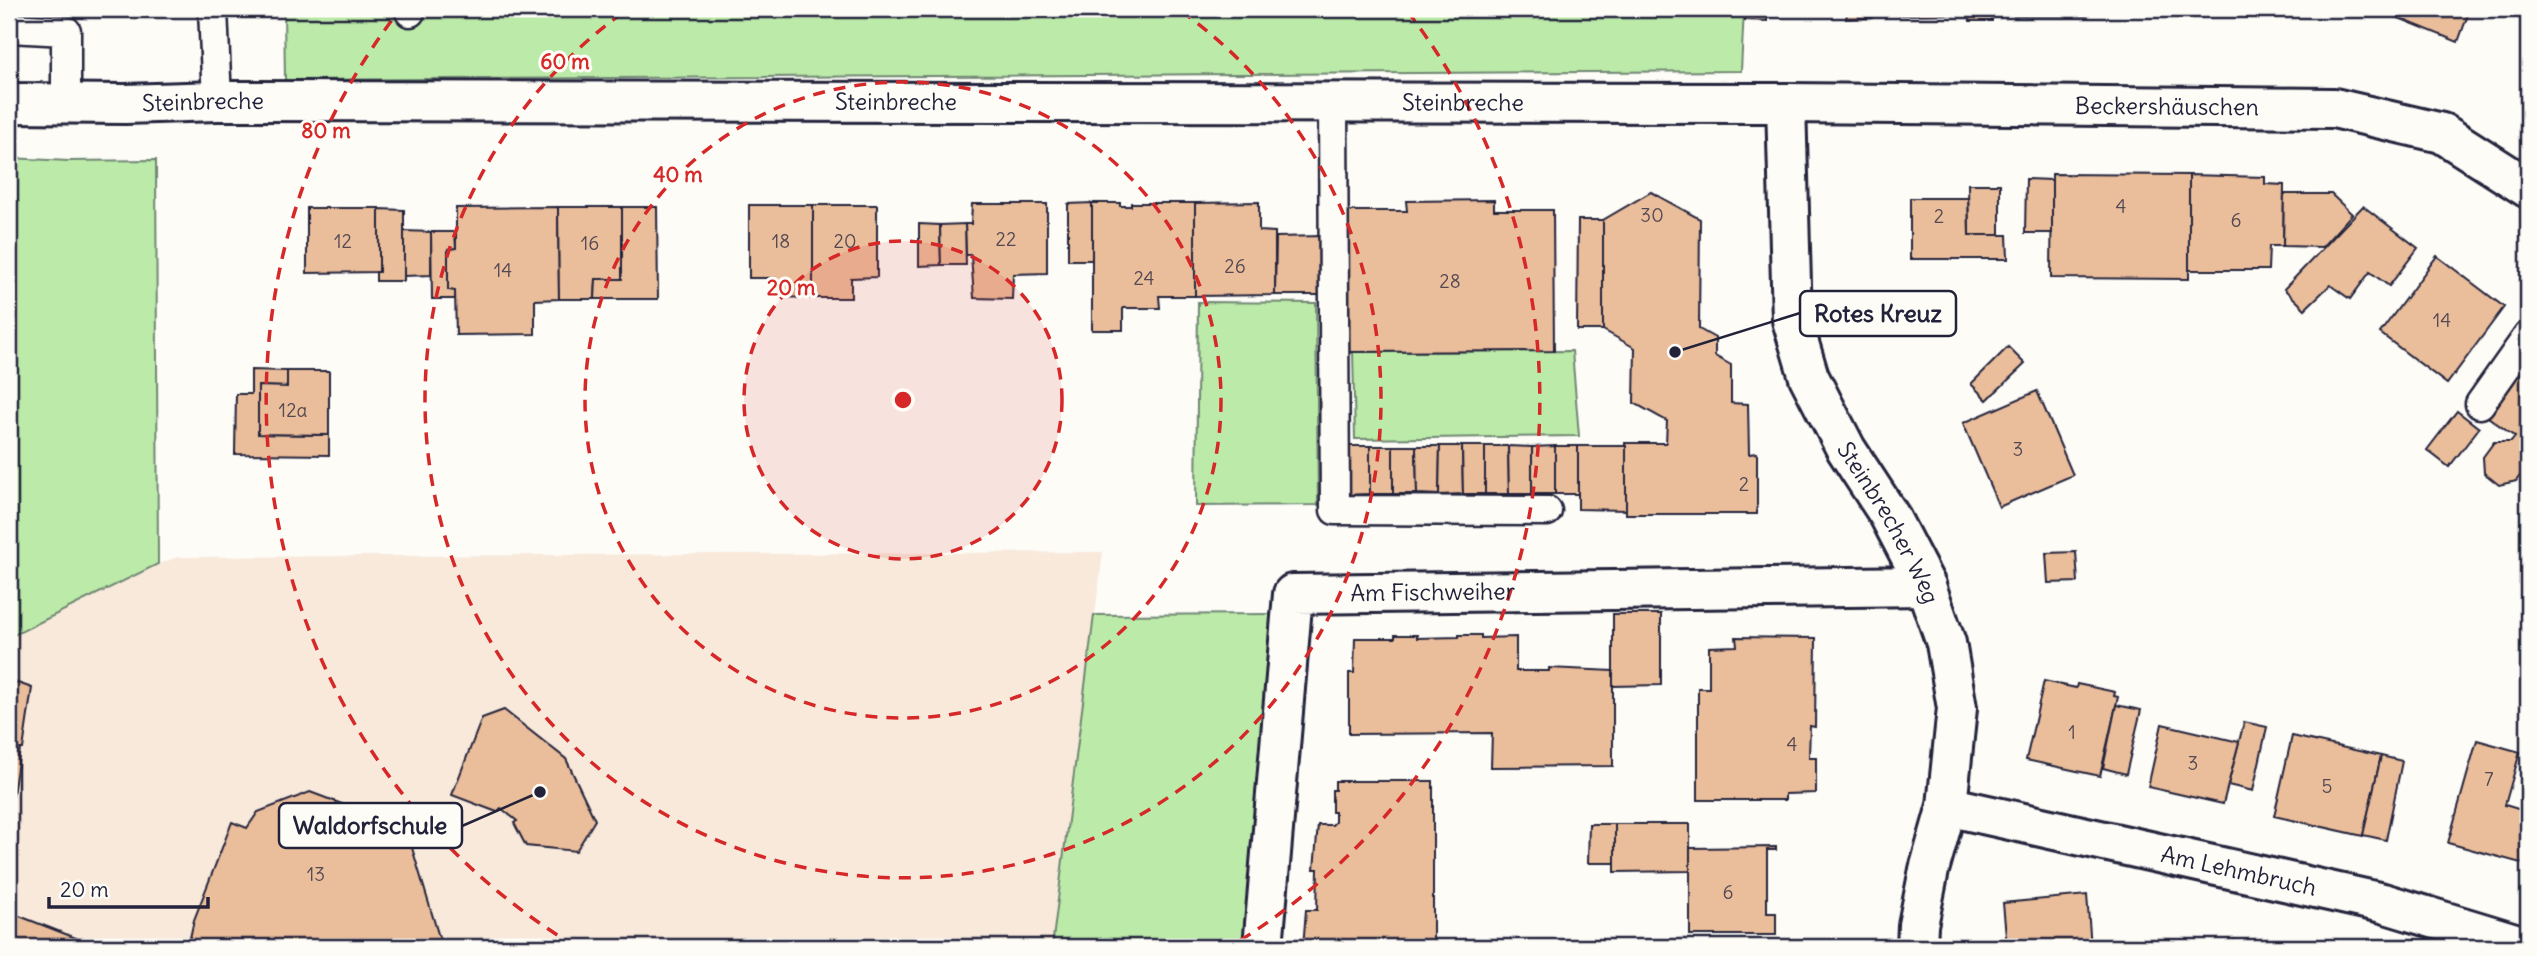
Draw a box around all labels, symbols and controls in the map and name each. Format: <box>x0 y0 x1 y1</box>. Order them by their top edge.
text: 60 m <box>540 48 590 75</box>
street label: Steinbreche <box>141 86 264 117</box>
street label: Steinbreche <box>835 87 957 116</box>
street label: Steinbreche <box>1402 88 1524 117</box>
street label: Beckershäuschen <box>2075 91 2259 121</box>
text: 80 m <box>301 117 351 144</box>
text: 40 m <box>653 161 703 188</box>
house number: 4 <box>2116 194 2127 218</box>
house number: 30 <box>1640 203 1664 227</box>
house number: 2 <box>1934 204 1944 228</box>
house number: 6 <box>2231 208 2241 232</box>
house number: 22 <box>996 227 1016 251</box>
house number: 12 <box>334 229 352 253</box>
house number: 18 <box>772 229 790 253</box>
house number: 20 <box>834 229 856 253</box>
house number: 16 <box>581 231 599 255</box>
house number: 26 <box>1224 254 1246 278</box>
house number: 14 <box>494 258 512 282</box>
house number: 24 <box>1133 266 1155 290</box>
house number: 28 <box>1439 269 1461 293</box>
text: 20 m <box>767 274 816 301</box>
callout: Rotes Kreuz <box>1800 291 1956 336</box>
text: Rotes Kreuz <box>1814 298 1943 328</box>
house number: 14 <box>2433 308 2451 332</box>
centre of rings <box>891 388 915 412</box>
house number: 12a <box>279 398 308 422</box>
street label: Steinbrecher Weg <box>1831 436 1946 607</box>
house number: 3 <box>2013 437 2023 461</box>
house number: 2 <box>1739 472 1749 496</box>
street label: Am Fischweiher <box>1350 576 1516 607</box>
house number: 1 <box>2068 720 2076 744</box>
house number: 4 <box>1787 732 1798 756</box>
house number: 3 <box>2188 751 2198 775</box>
house number: 7 <box>2484 767 2494 791</box>
house number: 5 <box>2322 774 2332 798</box>
callout: Waldorfschule <box>279 803 462 848</box>
text: Waldorfschule <box>293 810 447 840</box>
street label: Am Lehmbruch <box>2158 839 2319 902</box>
house number: 13 <box>307 862 325 886</box>
scale bar <box>49 865 208 909</box>
text: 20 m <box>60 876 109 903</box>
house number: 6 <box>1723 880 1733 904</box>

